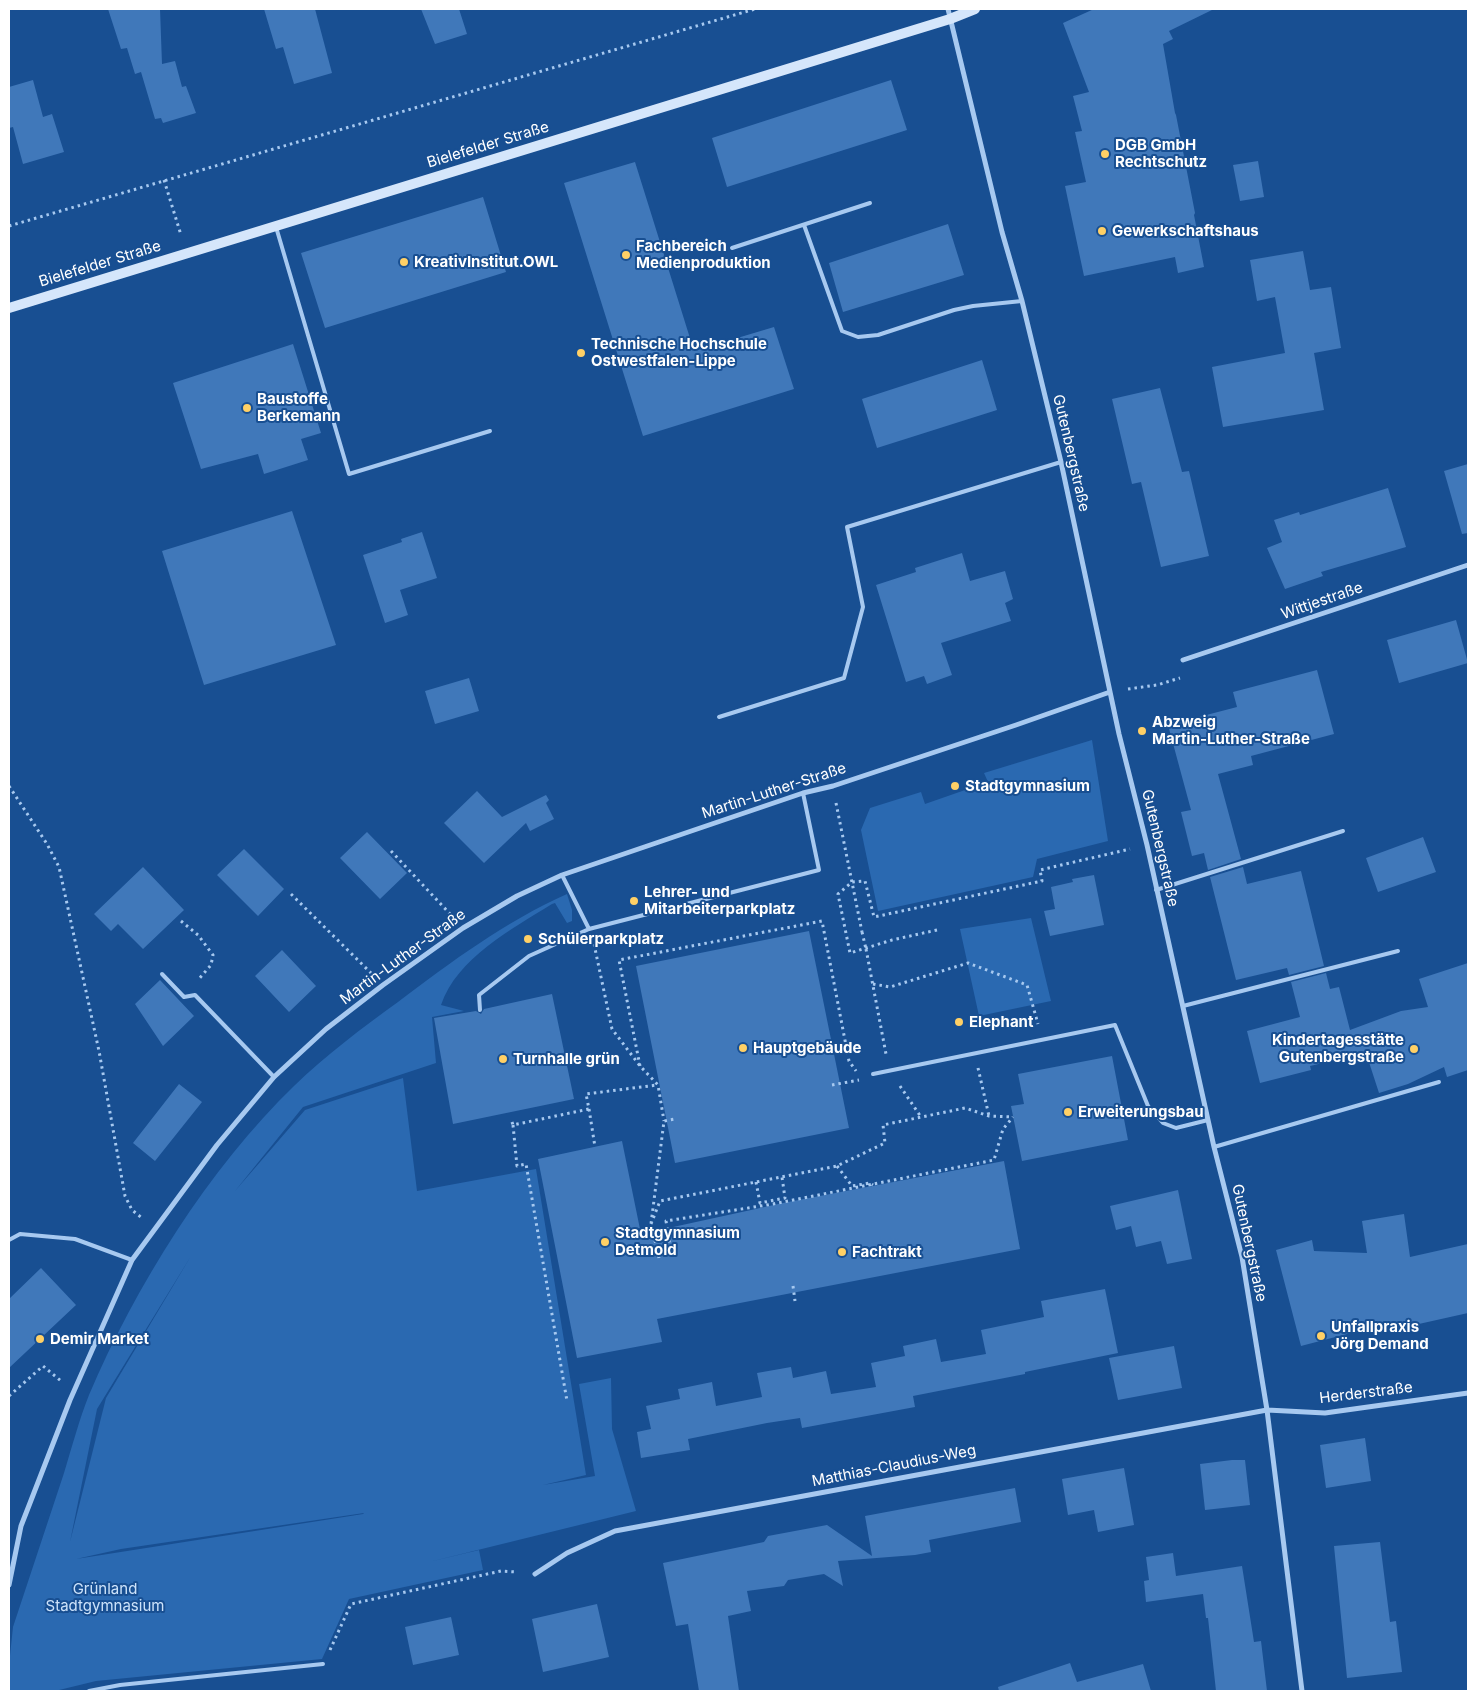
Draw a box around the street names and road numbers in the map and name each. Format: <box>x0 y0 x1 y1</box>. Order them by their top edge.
street label: Bielefelder Straße <box>425 118 551 172</box>
street label: Bielefelder Straße <box>37 237 163 291</box>
street label: Gutenbergstraße <box>1049 393 1093 513</box>
street label: Wittjestraße <box>1279 579 1365 623</box>
street label: Martin-Luther-Straße <box>700 759 848 823</box>
street label: Gutenbergstraße <box>1138 788 1182 908</box>
street label: Martin-Luther-Straße <box>337 905 469 1009</box>
street label: Gutenbergstraße <box>1228 1183 1270 1303</box>
street label: Herderstraße <box>1318 1378 1414 1408</box>
street label: Matthias-Claudius-Weg <box>810 1441 978 1491</box>

